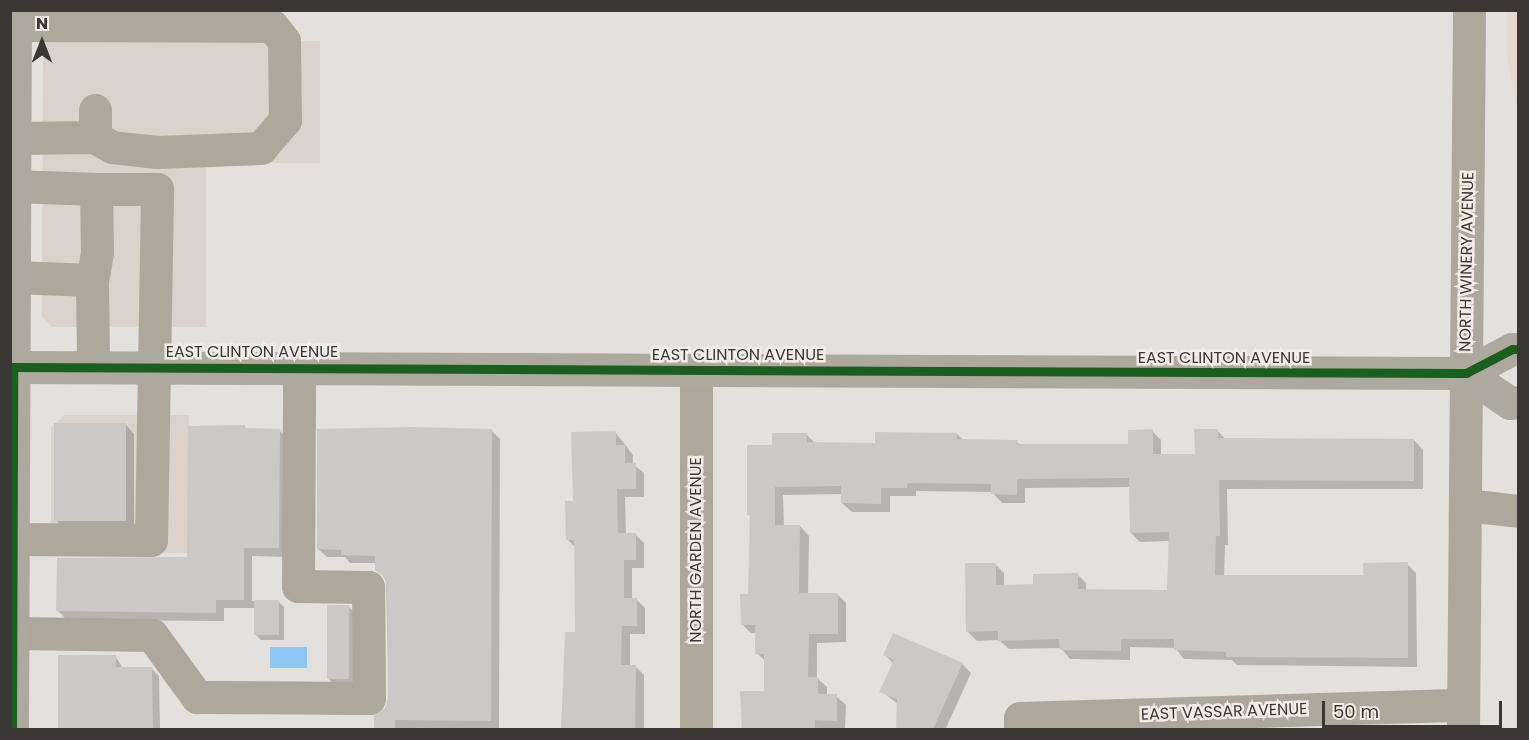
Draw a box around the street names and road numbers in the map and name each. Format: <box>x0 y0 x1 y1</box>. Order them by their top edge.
street label: NORTH WINERY AVENUE <box>1456 172 1478 352</box>
street label: EAST CLINTON AVENUE <box>166 342 338 362</box>
street label: EAST CLINTON AVENUE <box>652 345 824 365</box>
street label: EAST CLINTON AVENUE <box>1138 348 1310 368</box>
street label: NORTH GARDEN AVENUE <box>686 457 706 643</box>
street label: EAST VASSAR AVENUE <box>1140 699 1308 725</box>

